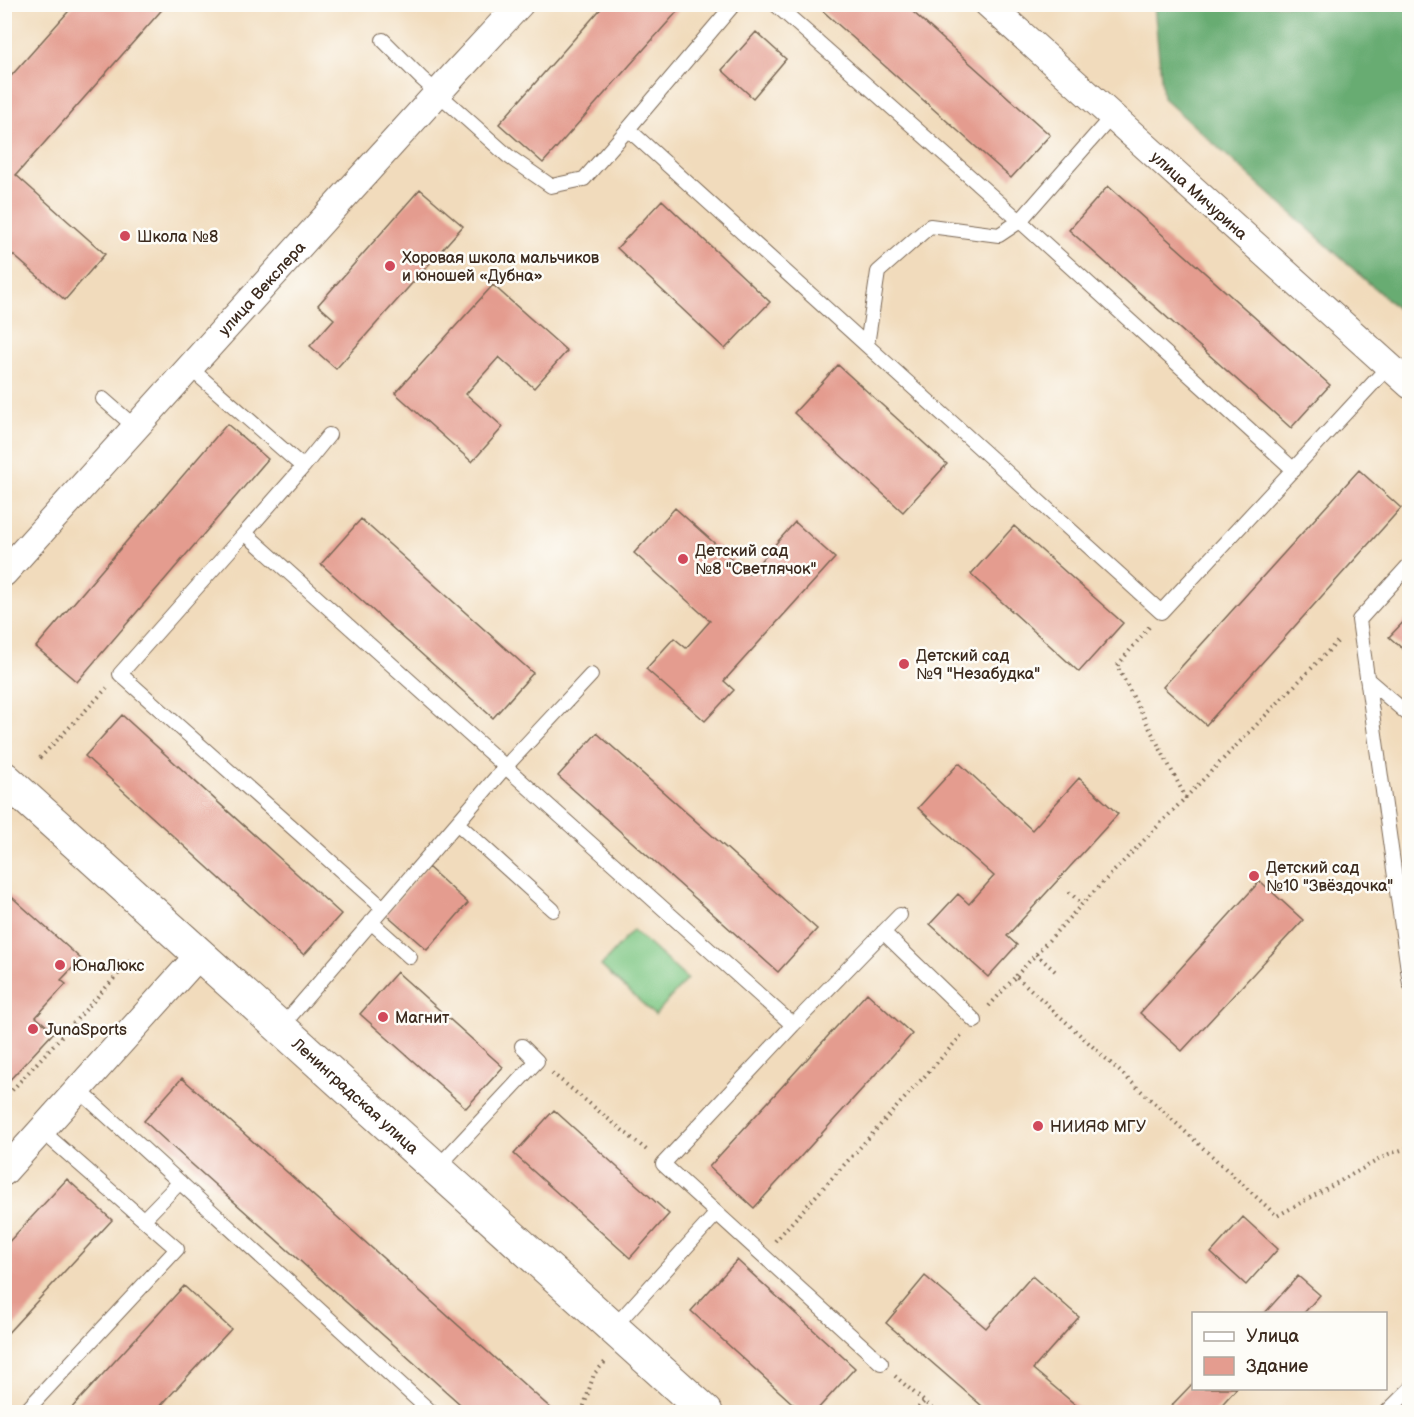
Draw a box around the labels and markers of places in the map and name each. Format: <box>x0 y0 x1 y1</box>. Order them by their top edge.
place label: Школа №8 <box>137 228 218 247</box>
marker: Школа №8 <box>118 229 132 243</box>
place label: Хоровая школа мальчиков и юношей «Дубна» <box>402 249 600 286</box>
marker: Хоровая школа мальчиков и юношей «Дубна» <box>383 259 397 273</box>
place label: Детский сад №8 "Светлячок" <box>695 542 816 579</box>
marker: Детский сад №8 "Светлячок" <box>676 552 690 566</box>
place label: Детский сад №9 "Незабудка" <box>916 647 1040 684</box>
marker: Детский сад №9 "Незабудка" <box>897 657 911 671</box>
place label: Детский сад №10 "Звёздочка" <box>1266 859 1393 896</box>
marker: Детский сад №10 "Звёздочка" <box>1247 869 1261 883</box>
place label: ЮнаЛюкс <box>72 957 145 976</box>
marker: ЮнаЛюкс <box>53 958 67 972</box>
place label: Магнит <box>395 1009 450 1028</box>
marker: Магнит <box>376 1010 390 1024</box>
place label: JunaSports <box>45 1021 127 1040</box>
marker: JunaSports <box>26 1022 40 1036</box>
place label: НИИЯФ МГУ <box>1050 1118 1146 1137</box>
marker: НИИЯФ МГУ <box>1031 1119 1045 1133</box>

